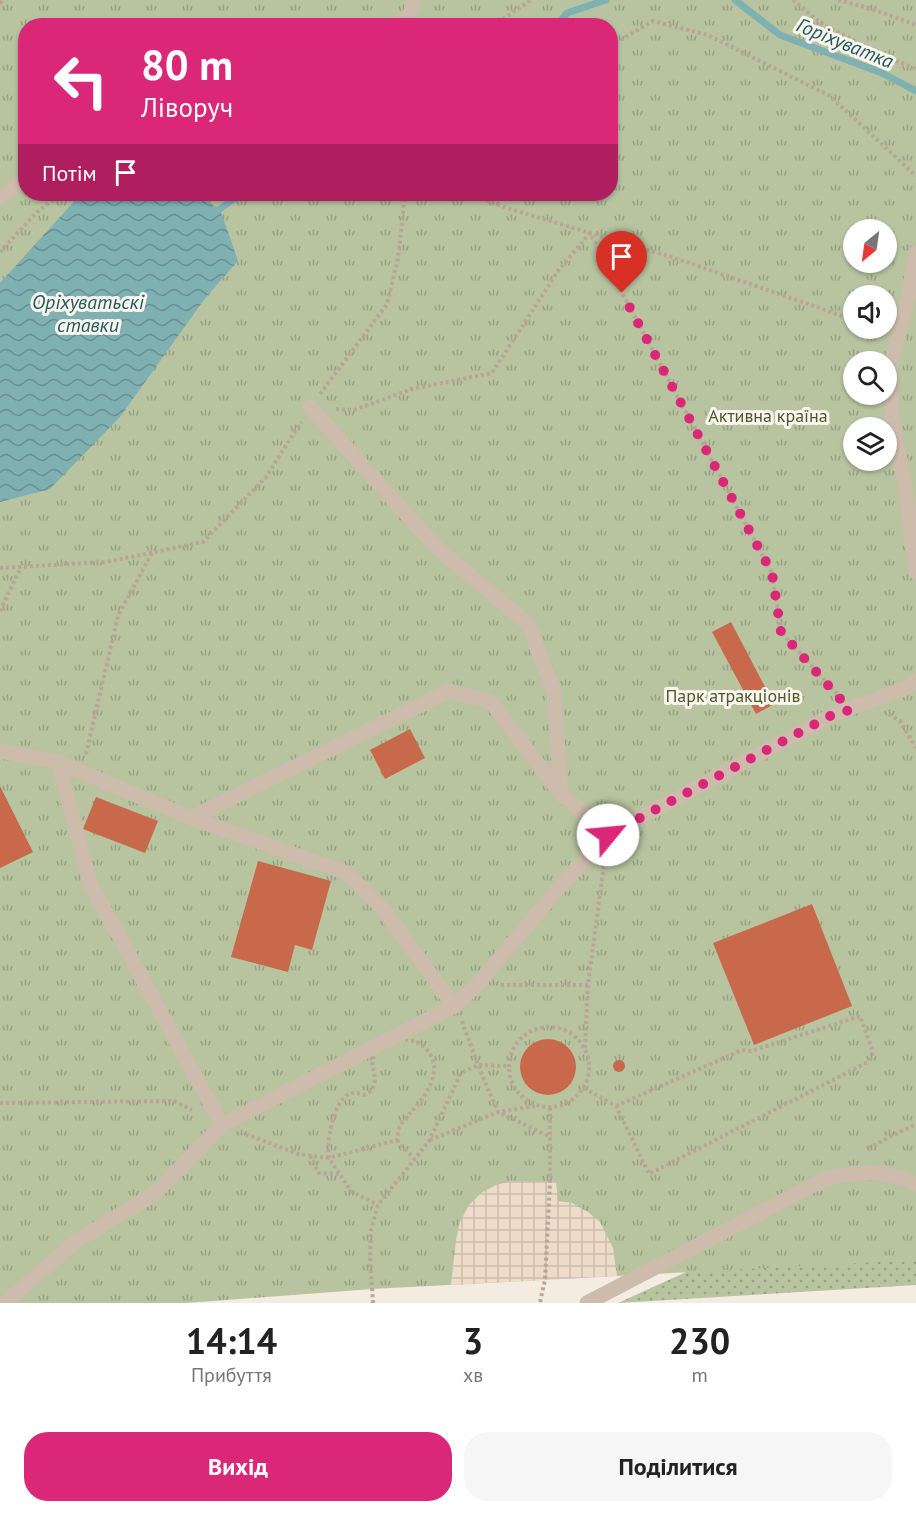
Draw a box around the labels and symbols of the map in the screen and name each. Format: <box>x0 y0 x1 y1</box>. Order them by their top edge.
water label: Горіхуватка <box>793 12 897 74</box>
north arrow <box>843 219 897 273</box>
pin <box>596 231 647 293</box>
water label: Оріхуватьскі ставки <box>32 289 145 338</box>
park label: Активна країна <box>708 404 828 427</box>
park label: Парк атракціонів <box>665 684 801 707</box>
position arrow <box>576 803 640 867</box>

